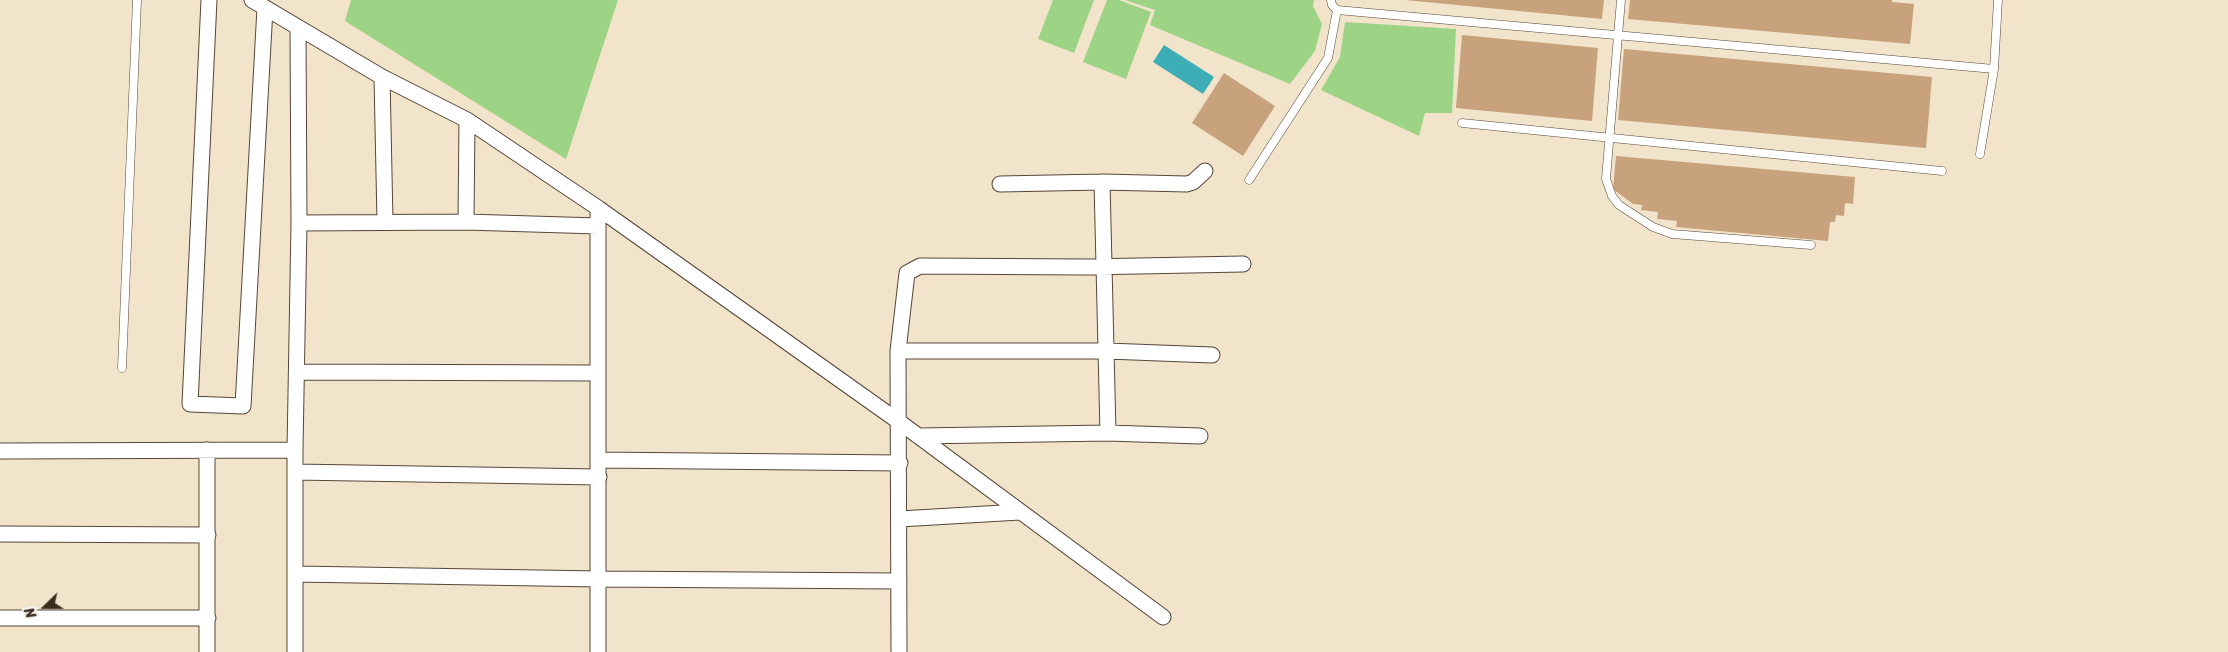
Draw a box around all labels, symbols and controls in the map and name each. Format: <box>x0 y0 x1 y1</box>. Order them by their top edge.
north arrow <box>20 582 70 632</box>
text: N <box>17 604 44 622</box>

